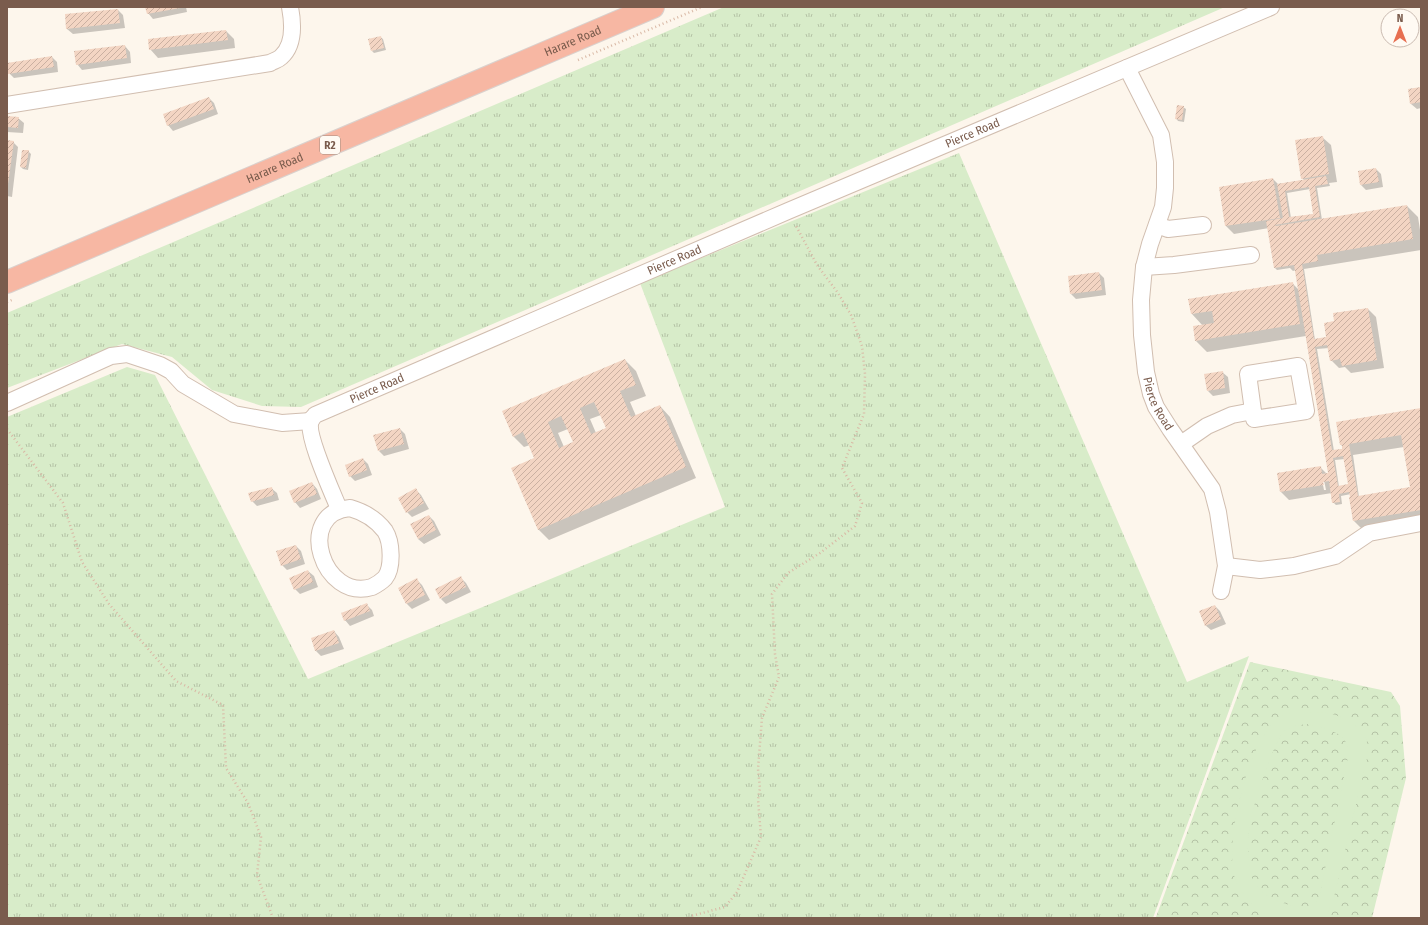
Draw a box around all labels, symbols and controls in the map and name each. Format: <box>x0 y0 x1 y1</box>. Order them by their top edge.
north arrow <box>1380 8 1420 48</box>
text: N <box>1397 12 1403 25</box>
street label: Harare Road <box>542 23 603 59</box>
street label: Pierce Road <box>943 115 1002 151</box>
road number: R2 <box>320 136 340 154</box>
street label: Harare Road <box>244 150 305 186</box>
street label: Pierce Road <box>645 242 704 278</box>
street label: Pierce Road <box>348 370 406 406</box>
street label: Pierce Road <box>1140 376 1176 433</box>

